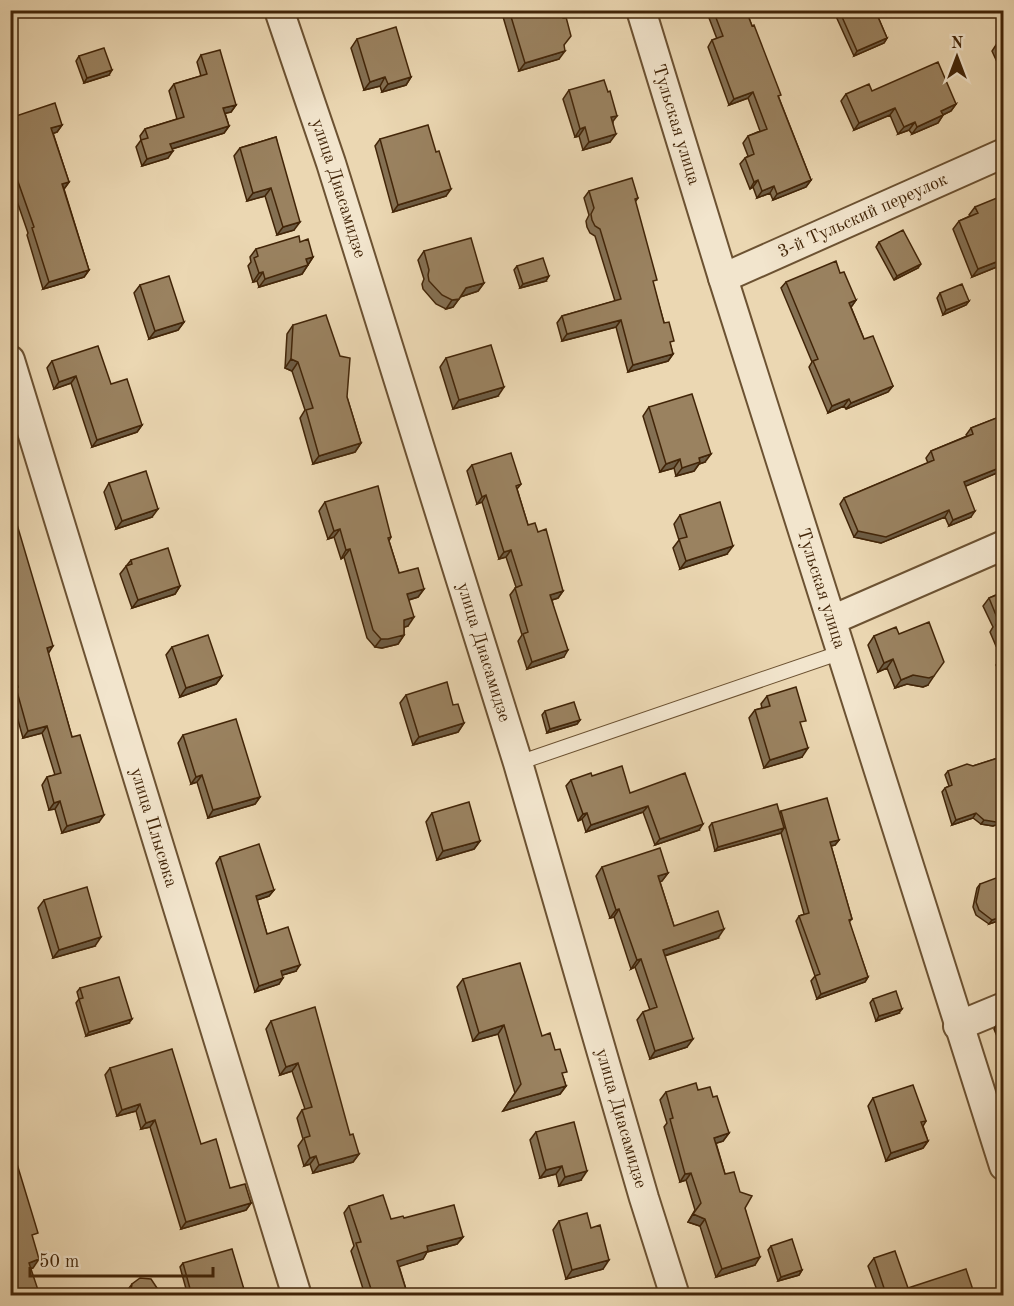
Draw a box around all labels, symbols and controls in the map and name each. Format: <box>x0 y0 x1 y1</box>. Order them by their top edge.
north arrow <box>927 27 987 87</box>
text: N <box>951 36 964 52</box>
street label: Тульская улица <box>649 62 703 187</box>
street label: улица Диасамидзе <box>308 117 369 260</box>
street label: 3-й Тульский переулок <box>775 170 950 261</box>
street label: Тульская улица <box>794 526 849 651</box>
street label: улица Диасамидзе <box>453 580 514 724</box>
street label: улица Плысюка <box>127 766 180 890</box>
street label: улица Диасамидзе <box>592 1046 650 1190</box>
scale bar <box>30 1240 213 1278</box>
text: 50 m <box>39 1253 79 1271</box>

